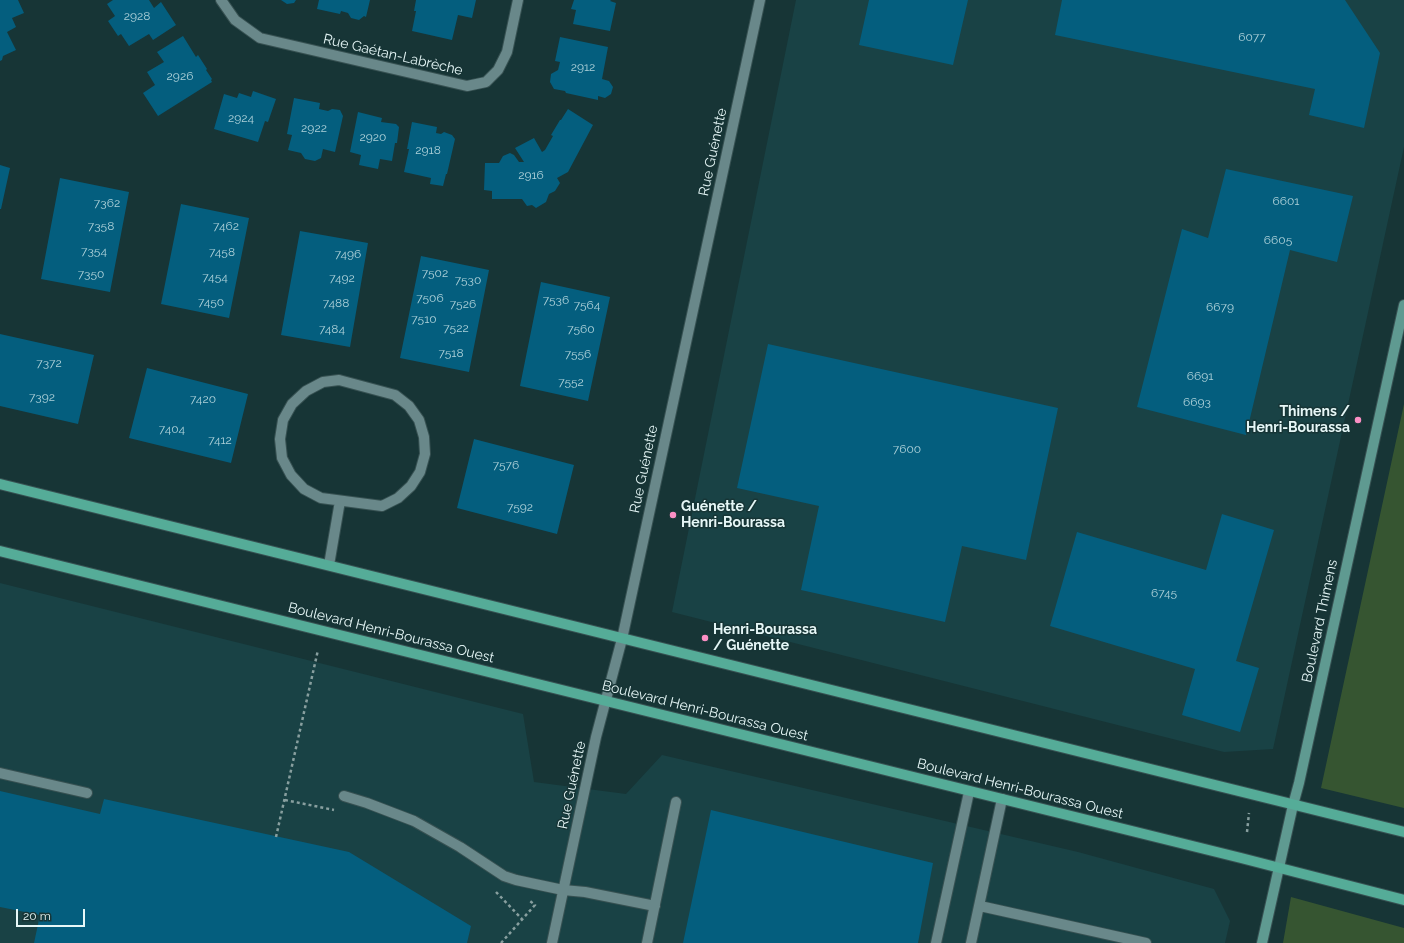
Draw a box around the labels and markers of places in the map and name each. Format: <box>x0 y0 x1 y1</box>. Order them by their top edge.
place label: Thimens / Henri-Bourassa <box>1246 404 1350 436</box>
marker: Thimens / Henri-Bourassa <box>1353 415 1363 425</box>
place label: Guénette / Henri-Bourassa <box>681 499 785 532</box>
marker: Guénette / Henri-Bourassa <box>668 510 678 520</box>
place label: Henri-Bourassa / Guénette <box>713 622 817 654</box>
marker: Henri-Bourassa / Guénette <box>700 633 710 643</box>

